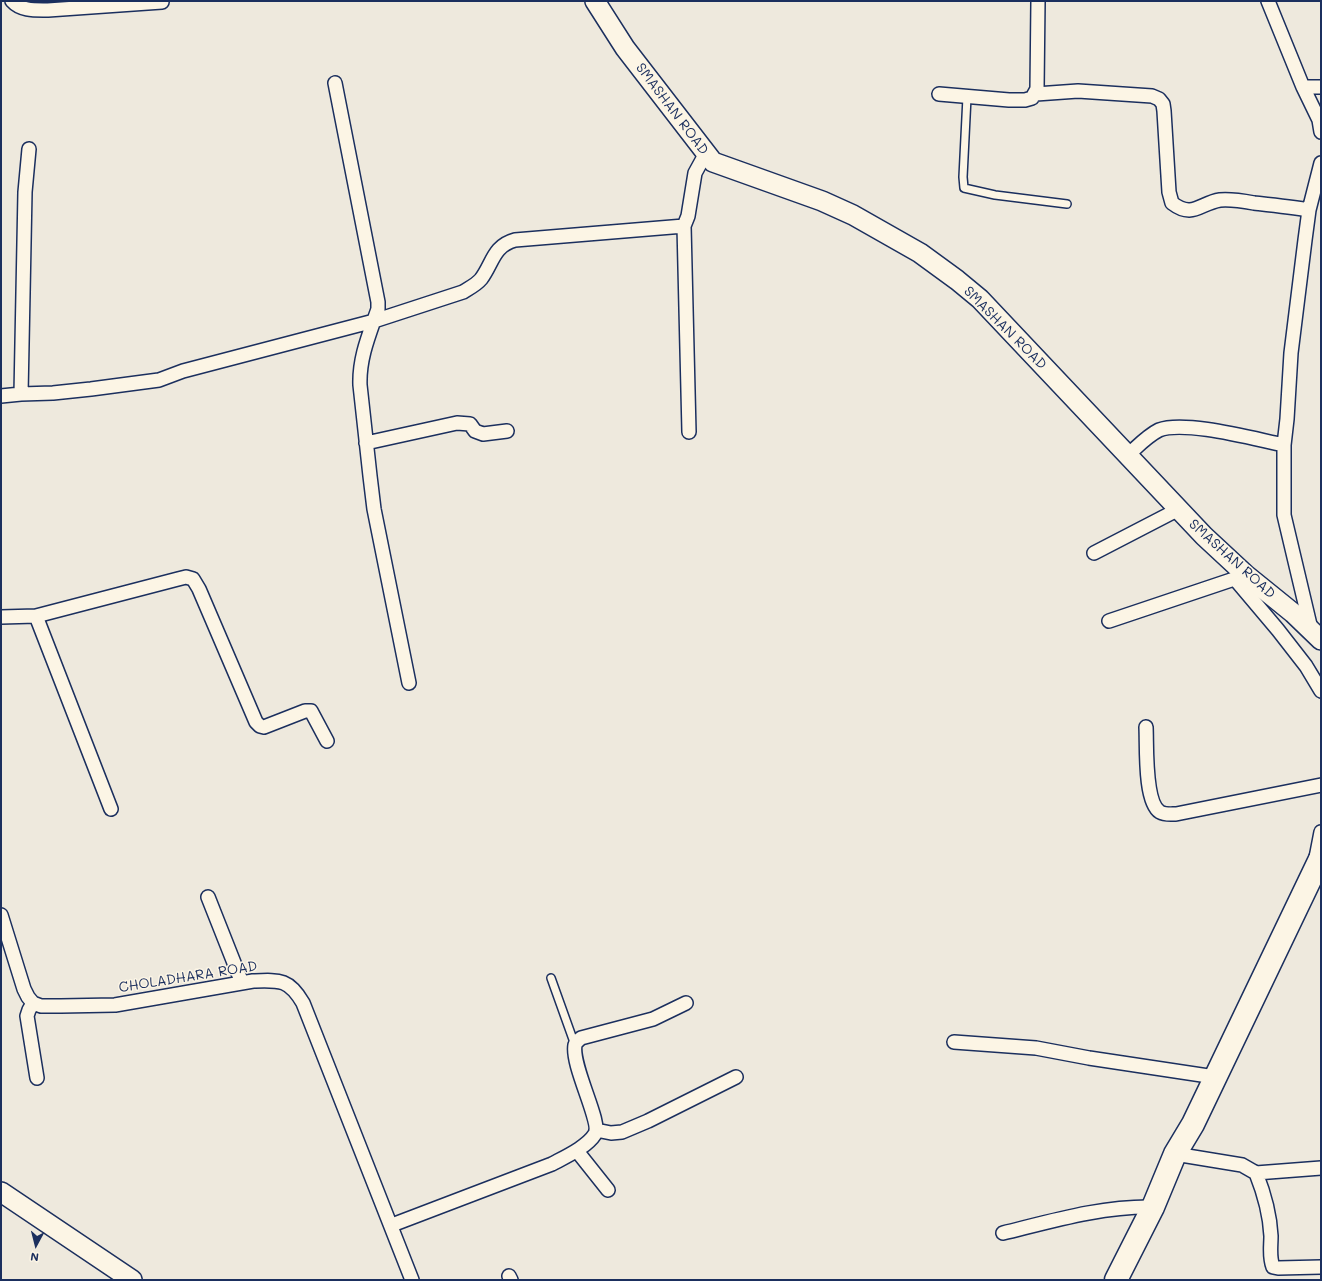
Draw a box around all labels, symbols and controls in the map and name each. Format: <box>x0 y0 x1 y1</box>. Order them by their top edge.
street label: SMASHAN ROAD <box>632 60 712 158</box>
street label: SMASHAN ROAD <box>960 283 1050 373</box>
street label: SMASHAN ROAD <box>1185 516 1279 602</box>
street label: CHOLADHARA ROAD <box>118 958 258 996</box>
north arrow <box>16 1225 56 1265</box>
text: N <box>29 1249 40 1265</box>

